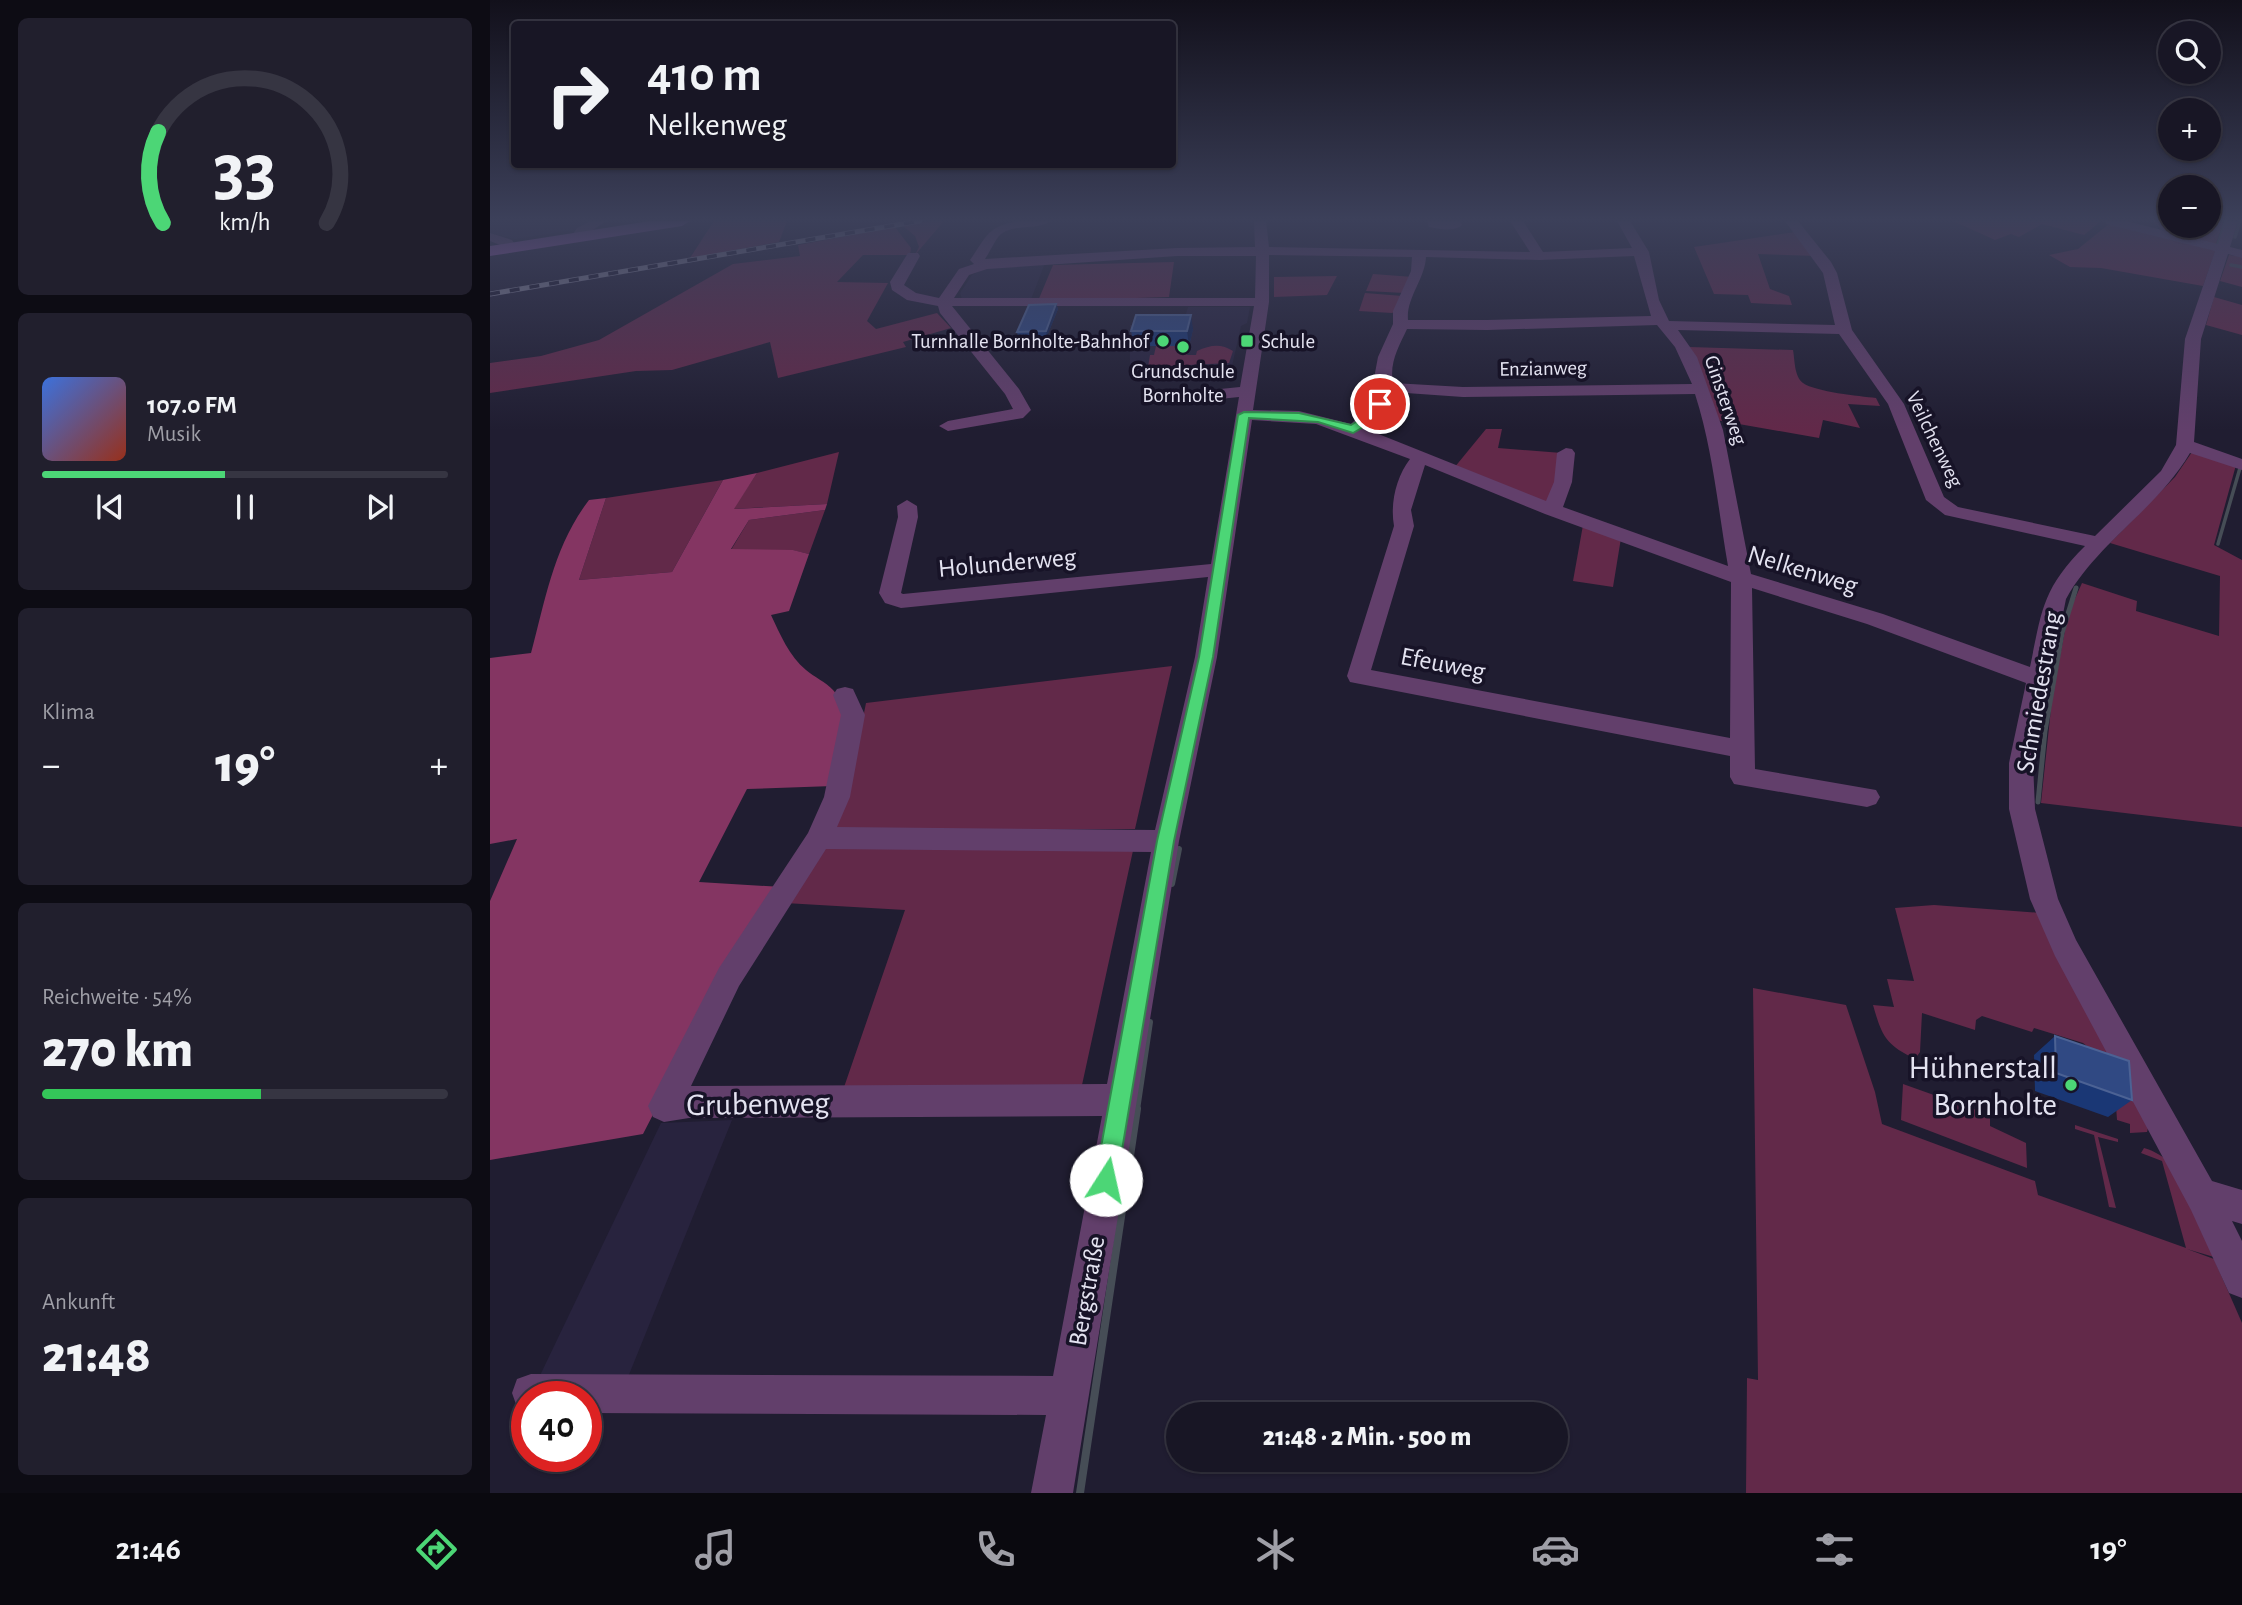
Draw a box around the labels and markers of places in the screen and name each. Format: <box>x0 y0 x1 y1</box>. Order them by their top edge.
place label: Turnhalle Bornholte-Bahnhof <box>911 331 1151 352</box>
place label: Schule <box>1261 331 1315 352</box>
marker: Turnhalle Bornholte-Bahnhof <box>1155 333 1171 349</box>
marker: Schule <box>1239 333 1255 349</box>
marker: Grundschule Bornholte <box>1175 339 1191 355</box>
place label: Grundschule Bornholte <box>1131 361 1235 406</box>
pin <box>1350 374 1410 434</box>
place label: Hühnerstall Bornholte <box>1909 1052 2057 1121</box>
marker: Hühnerstall Bornholte <box>2063 1077 2079 1093</box>

